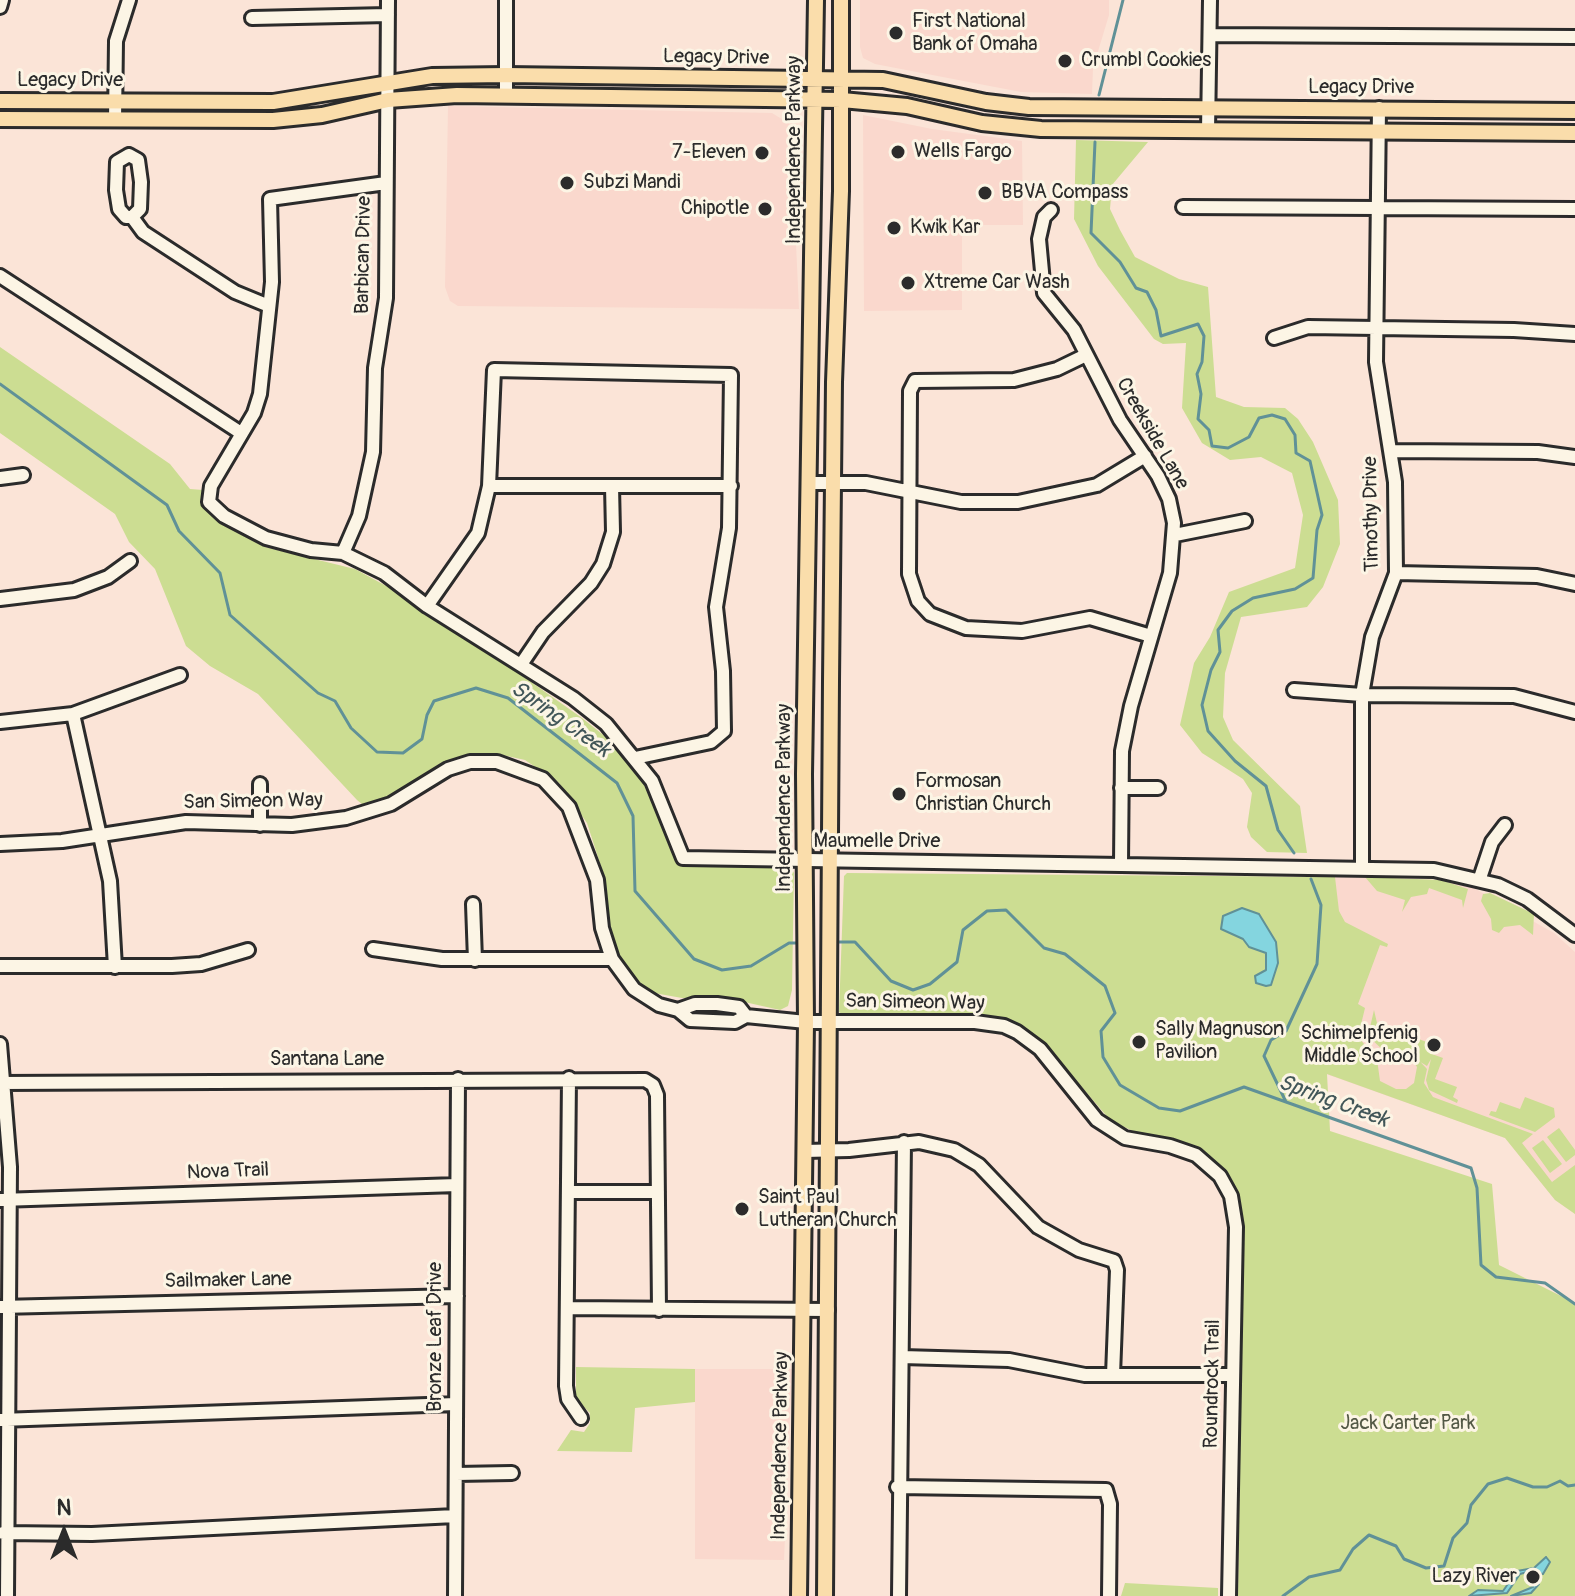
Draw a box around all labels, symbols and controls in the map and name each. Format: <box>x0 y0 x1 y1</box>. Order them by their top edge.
place label: First National Bank of Omaha <box>912 10 1038 57</box>
marker: First National Bank of Omaha <box>887 24 905 42</box>
street label: Legacy Drive <box>663 45 769 71</box>
place label: Crumbl Cookies <box>1081 49 1211 73</box>
marker: Crumbl Cookies <box>1056 52 1074 70</box>
street label: Independence Parkway <box>783 56 807 244</box>
street label: Legacy Drive <box>17 69 123 93</box>
street label: Legacy Drive <box>1308 76 1414 100</box>
place label: Wells Fargo <box>914 140 1012 164</box>
place label: 7-Eleven <box>672 141 746 165</box>
marker: Wells Fargo <box>889 143 907 161</box>
marker: 7-Eleven <box>753 144 771 162</box>
place label: Subzi Mandi <box>583 171 681 195</box>
marker: Subzi Mandi <box>558 174 576 192</box>
place label: BBVA Compass <box>1001 181 1128 205</box>
marker: BBVA Compass <box>976 184 994 202</box>
street label: Barbican Drive <box>351 196 377 314</box>
place label: Chipotle <box>681 197 749 221</box>
marker: Chipotle <box>756 200 774 218</box>
place label: Kwik Kar <box>910 216 980 240</box>
marker: Kwik Kar <box>885 219 903 237</box>
place label: Xtreme Car Wash <box>924 271 1070 295</box>
marker: Xtreme Car Wash <box>899 274 917 292</box>
street label: Creekside Lane <box>1110 374 1194 494</box>
street label: Timothy Drive <box>1359 456 1385 572</box>
water label: Spring Creek <box>505 676 615 764</box>
street label: Independence Parkway <box>773 704 797 892</box>
place label: Formosan Christian Church <box>915 770 1051 817</box>
marker: Formosan Christian Church <box>890 785 908 803</box>
street label: San Simeon Way <box>183 789 323 815</box>
street label: Maumelle Drive <box>814 830 940 854</box>
street label: San Simeon Way <box>845 990 985 1016</box>
place label: Sally Magnuson Pavilion <box>1155 1018 1284 1065</box>
place label: Schimelpfenig Middle School <box>1300 1022 1418 1069</box>
marker: Sally Magnuson Pavilion <box>1130 1033 1148 1051</box>
marker: Schimelpfenig Middle School <box>1425 1036 1443 1054</box>
street label: Santana Lane <box>270 1048 384 1072</box>
water label: Spring Creek <box>1274 1070 1392 1134</box>
street label: Nova Trail <box>187 1159 269 1185</box>
place label: Saint Paul Lutheran Church <box>758 1186 897 1233</box>
marker: Saint Paul Lutheran Church <box>733 1200 751 1218</box>
street label: Bronze Leaf Drive <box>424 1262 448 1412</box>
street label: Sailmaker Lane <box>164 1268 292 1294</box>
street label: Roundrock Trail <box>1200 1319 1226 1449</box>
street label: Independence Parkway <box>767 1352 795 1540</box>
park label: Jack Carter Park <box>1341 1412 1475 1436</box>
north arrow <box>24 1492 104 1572</box>
text: N <box>57 1494 71 1522</box>
place label: Lazy River <box>1431 1565 1517 1589</box>
marker: Lazy River <box>1524 1568 1542 1586</box>

